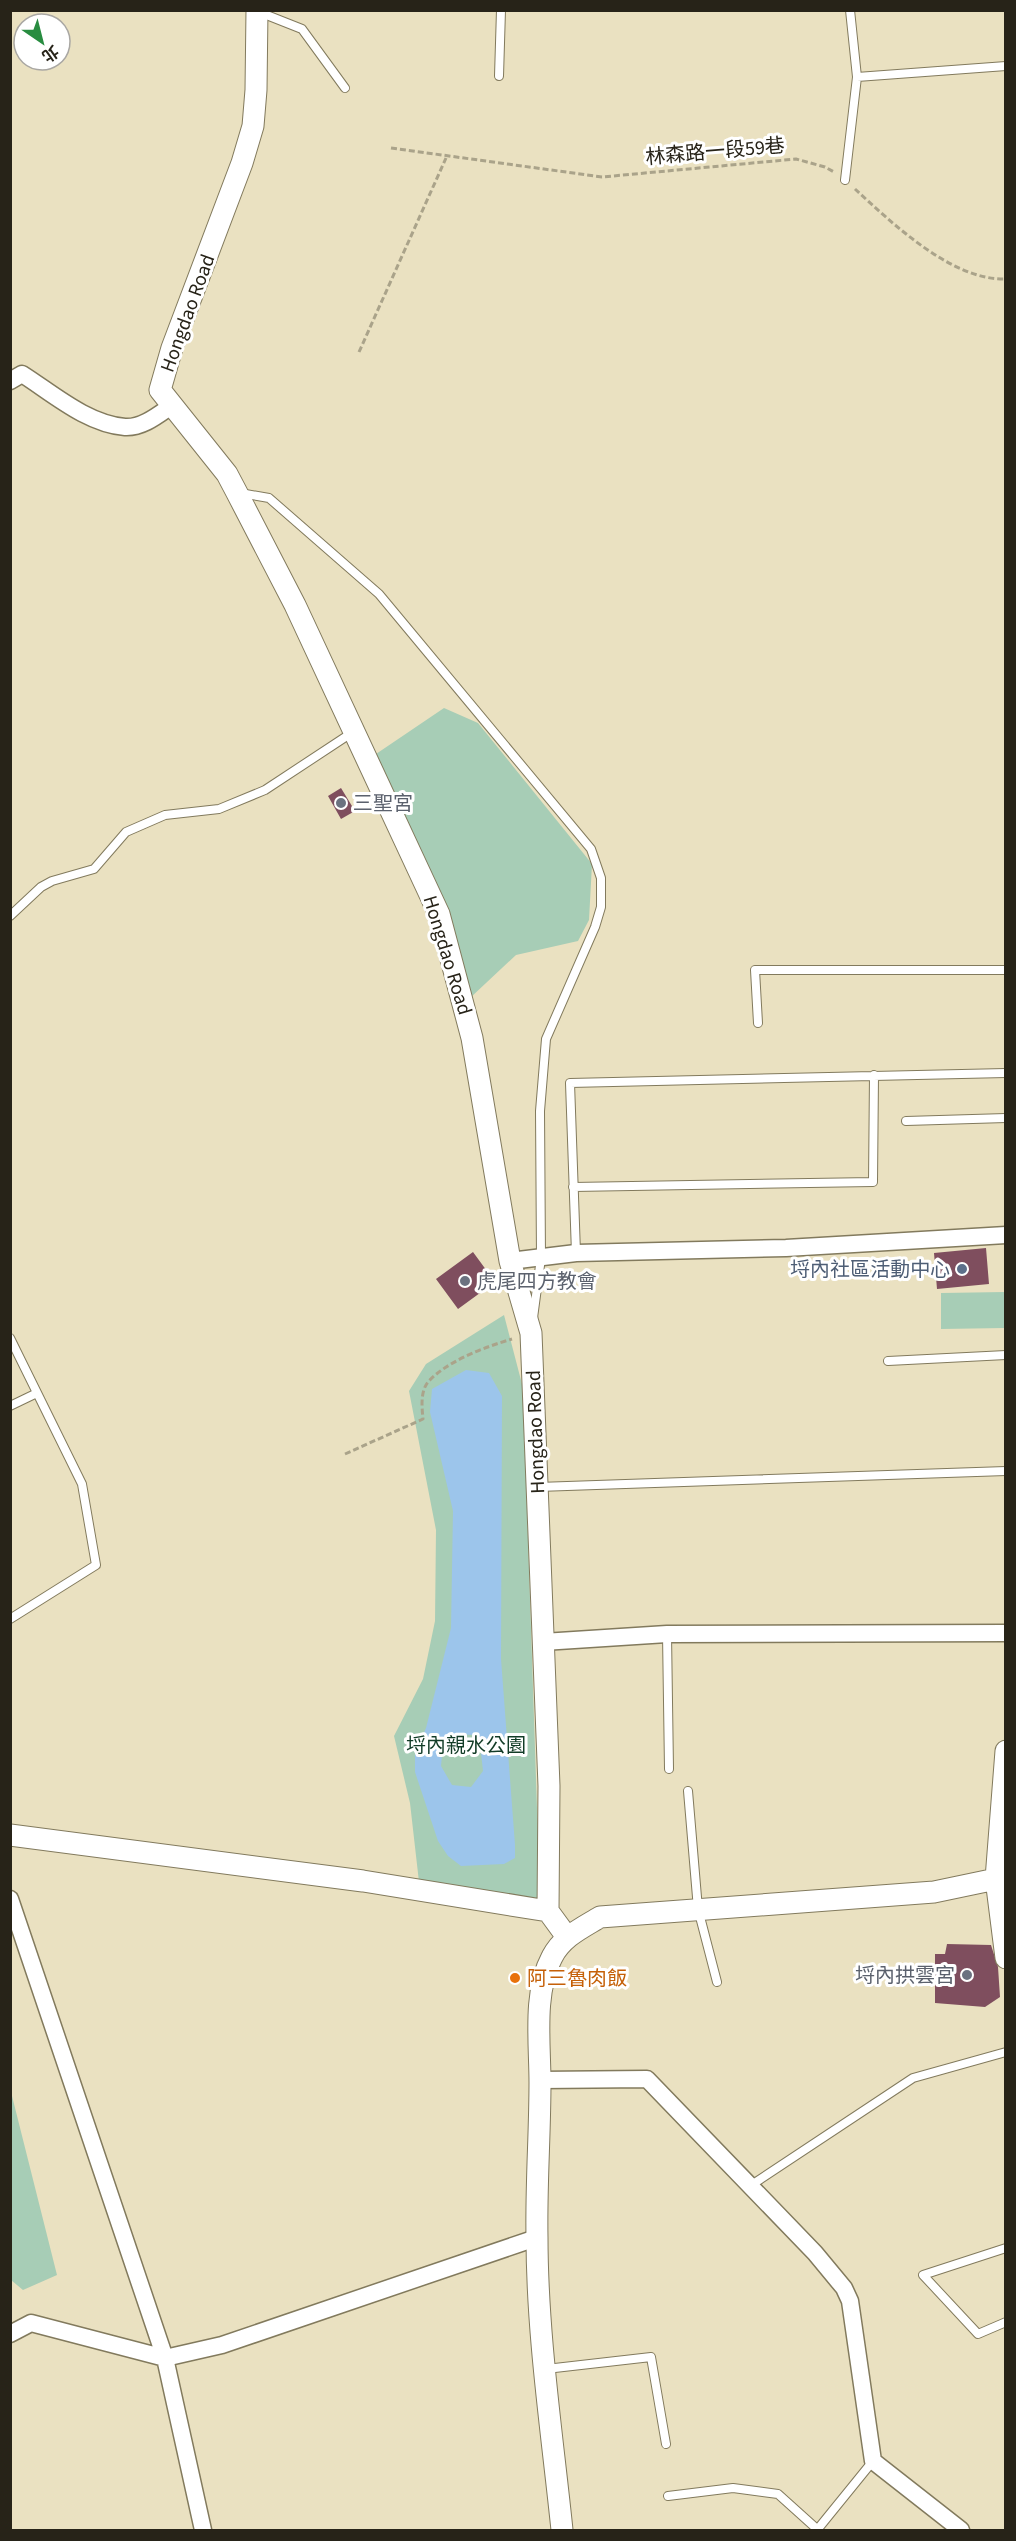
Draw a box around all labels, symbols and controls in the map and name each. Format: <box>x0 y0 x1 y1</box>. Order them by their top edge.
north arrow <box>12 12 72 72</box>
text: 北 <box>37 40 63 67</box>
street label: 林森路一段59巷 <box>644 132 786 172</box>
street label: Hongdao Road <box>154 250 222 376</box>
place label: 三聖宮 <box>353 790 413 818</box>
marker: 三聖宮 <box>334 796 348 810</box>
street label: Hongdao Road <box>416 892 478 1018</box>
place label: 埒內社區活動中心 <box>790 1256 950 1284</box>
marker: 埒內社區活動中心 <box>955 1262 969 1276</box>
place label: 虎尾四方教會 <box>477 1268 597 1296</box>
marker: 虎尾四方教會 <box>458 1274 472 1288</box>
street label: Hongdao Road <box>520 1370 552 1494</box>
park label: 埒內親水公園 <box>406 1732 526 1760</box>
place label: 埒內拱雲宮 <box>855 1962 955 1990</box>
place label: 阿三魯肉飯 <box>527 1965 627 1993</box>
marker: 埒內拱雲宮 <box>960 1968 974 1982</box>
marker: 阿三魯肉飯 <box>508 1971 522 1985</box>

